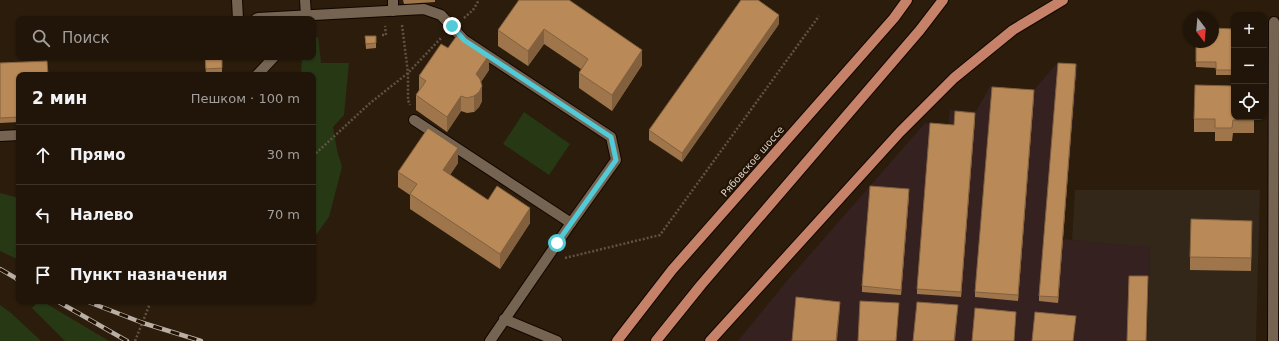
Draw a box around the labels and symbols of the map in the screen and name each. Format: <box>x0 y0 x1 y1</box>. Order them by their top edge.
north arrow <box>1183 12 1219 48</box>
route end <box>443 17 461 35</box>
street label: Рябовское шоссе <box>719 124 786 199</box>
route start <box>548 234 566 252</box>

